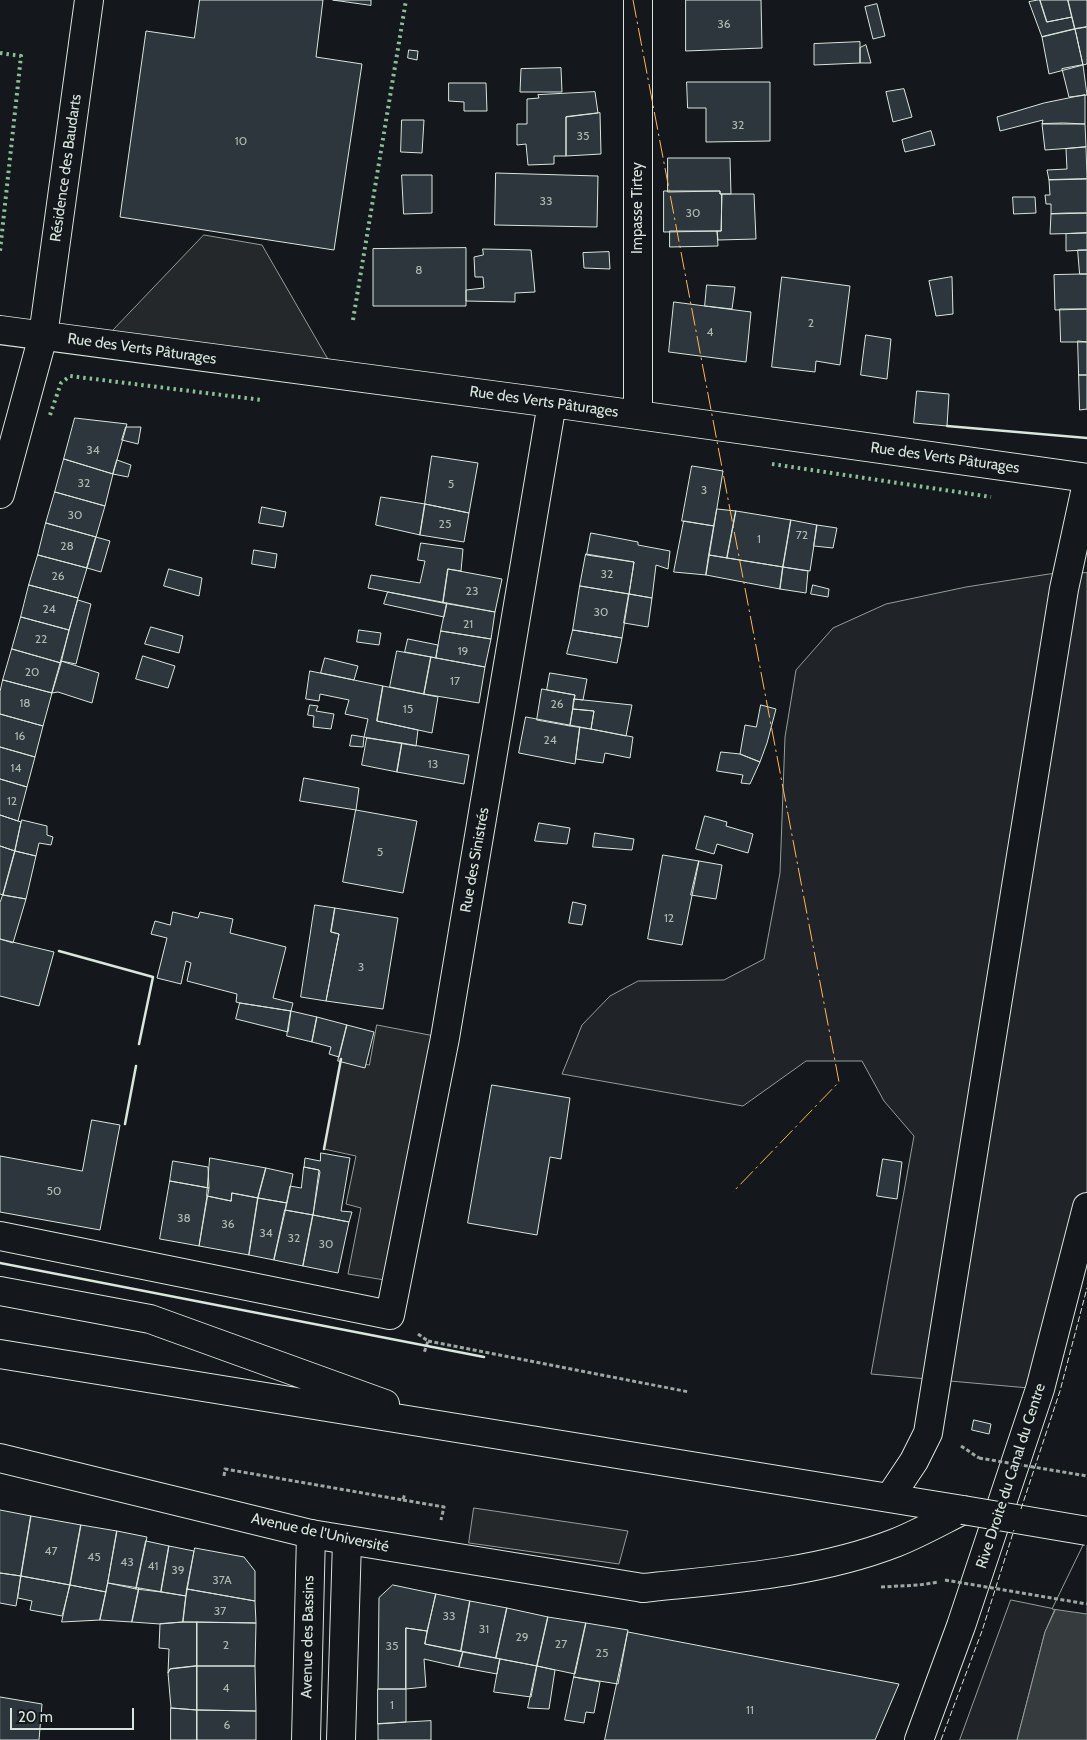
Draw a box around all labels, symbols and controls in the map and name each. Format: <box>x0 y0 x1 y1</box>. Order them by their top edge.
house number: 36 <box>717 17 731 31</box>
street label: Résidence des Baudarts <box>47 93 85 243</box>
house number: 32 <box>732 118 744 132</box>
house number: 35 <box>577 129 589 143</box>
house number: 10 <box>235 134 247 148</box>
street label: Impasse Tirtey <box>629 162 647 254</box>
house number: 33 <box>540 194 552 208</box>
house number: 30 <box>686 206 700 220</box>
house number: 8 <box>415 263 423 277</box>
house number: 2 <box>808 316 814 330</box>
house number: 4 <box>707 325 713 339</box>
street label: Rue des Verts Pâturages <box>66 330 218 368</box>
street label: Rue des Verts Pâturages <box>468 383 620 421</box>
street label: Rue des Verts Pâturages <box>869 439 1021 477</box>
house number: 34 <box>86 443 100 457</box>
house number: 32 <box>78 476 90 490</box>
house number: 5 <box>448 477 454 491</box>
house number: 3 <box>701 483 707 497</box>
house number: 30 <box>68 508 82 522</box>
house number: 25 <box>439 517 451 531</box>
house number: 72 <box>796 528 808 542</box>
house number: 1 <box>757 532 761 546</box>
house number: 28 <box>60 539 74 553</box>
house number: 32 <box>601 567 613 581</box>
house number: 26 <box>51 569 65 583</box>
house number: 23 <box>466 584 478 598</box>
house number: 24 <box>42 602 56 616</box>
house number: 30 <box>594 605 608 619</box>
house number: 21 <box>463 617 473 631</box>
house number: 22 <box>35 632 47 646</box>
house number: 19 <box>458 644 468 658</box>
house number: 20 <box>25 665 39 679</box>
house number: 17 <box>450 674 460 688</box>
house number: 18 <box>19 696 31 710</box>
house number: 26 <box>550 697 564 711</box>
house number: 15 <box>403 702 413 716</box>
house number: 16 <box>15 729 25 743</box>
house number: 24 <box>543 733 557 747</box>
house number: 13 <box>428 757 438 771</box>
house number: 14 <box>11 761 21 775</box>
house number: 12 <box>7 794 17 808</box>
street label: Rue des Sinistrés <box>457 806 493 914</box>
house number: 5 <box>377 845 383 859</box>
house number: 12 <box>664 911 674 925</box>
house number: 3 <box>358 960 364 974</box>
house number: 50 <box>47 1184 61 1198</box>
house number: 38 <box>177 1211 191 1225</box>
house number: 36 <box>221 1217 235 1231</box>
house number: 34 <box>259 1226 273 1240</box>
house number: 32 <box>288 1231 300 1245</box>
house number: 30 <box>319 1237 333 1251</box>
street label: Rive Droite du Canal du Centre <box>973 1381 1049 1571</box>
street label: Avenue de l'Université <box>250 1510 390 1556</box>
house number: 47 <box>45 1544 57 1558</box>
house number: 45 <box>87 1550 101 1564</box>
house number: 43 <box>120 1555 134 1569</box>
house number: 41 <box>148 1559 158 1573</box>
house number: 39 <box>171 1563 185 1577</box>
house number: 37A <box>212 1573 232 1587</box>
street label: Avenue des Bassins <box>298 1575 318 1699</box>
house number: 37 <box>214 1604 226 1618</box>
house number: 33 <box>443 1609 455 1623</box>
house number: 31 <box>479 1622 489 1636</box>
house number: 29 <box>515 1630 529 1644</box>
house number: 27 <box>555 1637 567 1651</box>
house number: 2 <box>223 1638 229 1652</box>
house number: 35 <box>386 1639 398 1653</box>
house number: 25 <box>596 1646 608 1660</box>
house number: 4 <box>223 1681 229 1695</box>
scale bar <box>12 1698 136 1730</box>
house number: 1 <box>390 1698 394 1712</box>
house number: 11 <box>746 1703 754 1717</box>
text: 20 m <box>18 1708 53 1726</box>
house number: 6 <box>224 1718 230 1732</box>

